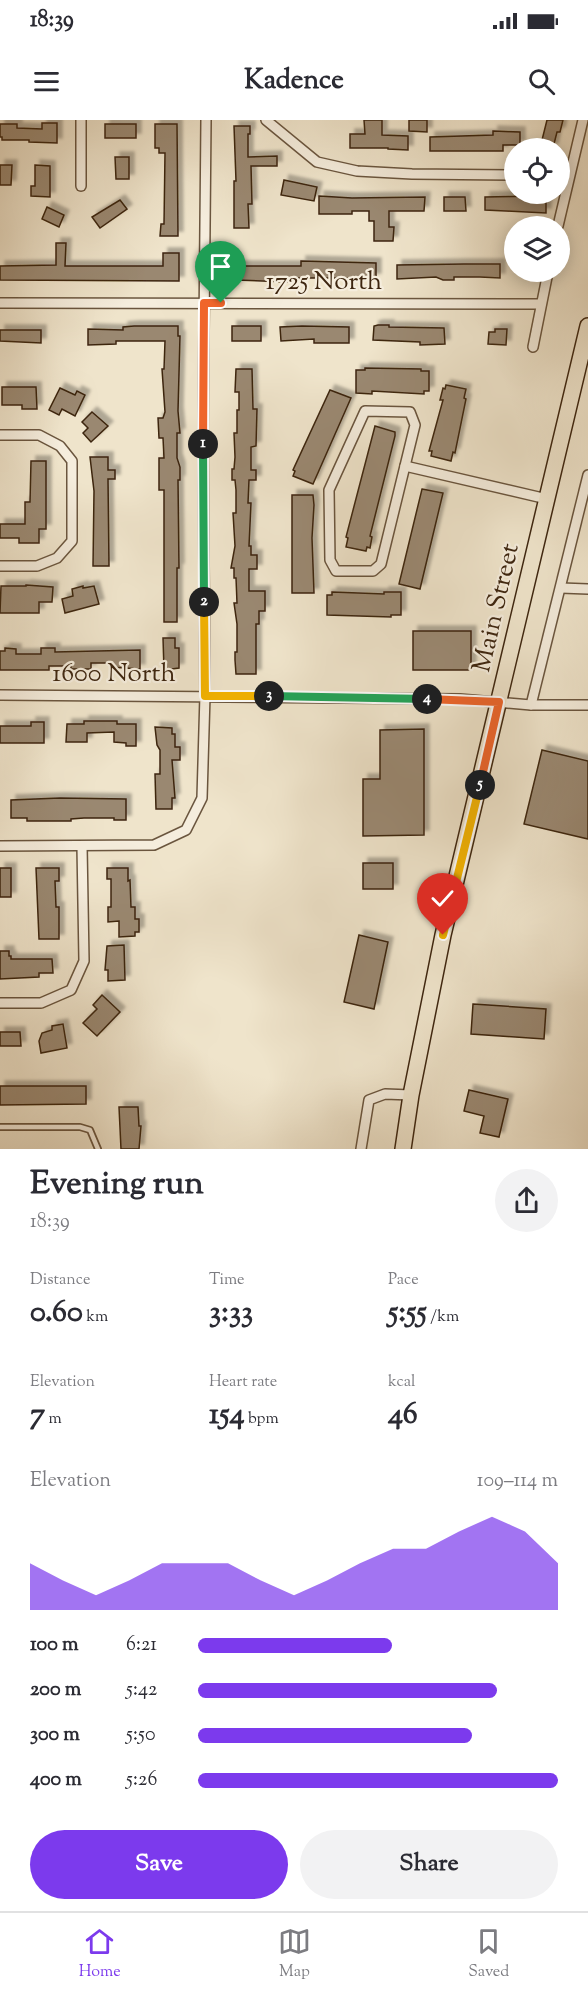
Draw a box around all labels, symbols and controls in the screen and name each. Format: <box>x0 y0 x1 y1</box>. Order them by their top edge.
text: 18:39 <box>30 5 74 37</box>
text: Kadence <box>244 62 344 101</box>
icon: menu <box>30 65 63 98</box>
icon: search <box>525 65 558 98</box>
map controls <box>504 138 570 282</box>
button: locate <box>504 138 570 204</box>
button: layers <box>504 216 570 282</box>
pin <box>195 241 246 303</box>
icon: arrive <box>204 250 237 283</box>
street label: 1725 North <box>266 264 382 301</box>
pin: 1 <box>188 429 218 459</box>
text: 1 <box>200 432 206 455</box>
street label: Main Street <box>464 540 530 676</box>
pin: 2 <box>189 587 219 617</box>
text: 2 <box>200 590 208 613</box>
street label: 1600 North <box>52 656 176 693</box>
pin: 3 <box>254 681 284 711</box>
text: 3 <box>266 684 272 707</box>
pin: 4 <box>412 684 442 714</box>
text: 4 <box>423 687 431 710</box>
pin: 5 <box>465 770 495 800</box>
text: 5 <box>477 773 483 796</box>
pin <box>417 873 468 935</box>
icon: check <box>426 882 459 915</box>
text: Evening run <box>30 1161 204 1209</box>
button: share <box>495 1169 558 1232</box>
text: 18:39 <box>30 1208 70 1237</box>
text: Distance <box>30 1269 90 1292</box>
text: Time <box>209 1269 245 1292</box>
text: Pace <box>388 1269 419 1292</box>
text: 0.60 <box>30 1292 83 1335</box>
text: 3:33 <box>209 1292 253 1335</box>
text: 5:55 <box>388 1292 427 1335</box>
text: km <box>83 1306 108 1329</box>
text: /km <box>427 1306 459 1329</box>
text: Elevation <box>30 1371 95 1394</box>
text: Heart rate <box>209 1371 277 1394</box>
text: kcal <box>388 1371 416 1394</box>
text: 7 <box>30 1394 45 1437</box>
text: 154 <box>209 1394 245 1437</box>
text: 46 <box>388 1394 418 1437</box>
text: m <box>45 1408 62 1431</box>
text: bpm <box>245 1408 279 1431</box>
text: Elevation <box>30 1467 111 1496</box>
text: 109–114 m <box>477 1467 558 1496</box>
text: 100 m <box>30 1631 79 1660</box>
text: 6:21 <box>126 1631 157 1660</box>
text: 200 m <box>30 1676 81 1705</box>
text: 5:42 <box>126 1676 157 1705</box>
text: 300 m <box>30 1721 80 1750</box>
text: 5:50 <box>126 1721 155 1750</box>
text: 400 m <box>30 1766 82 1795</box>
text: 5:26 <box>126 1766 157 1795</box>
button: Save <box>30 1830 288 1899</box>
button: Share <box>300 1830 558 1899</box>
tab: Home <box>79 1925 121 1984</box>
tab: Map <box>278 1925 311 1984</box>
tab: Saved <box>468 1925 509 1984</box>

